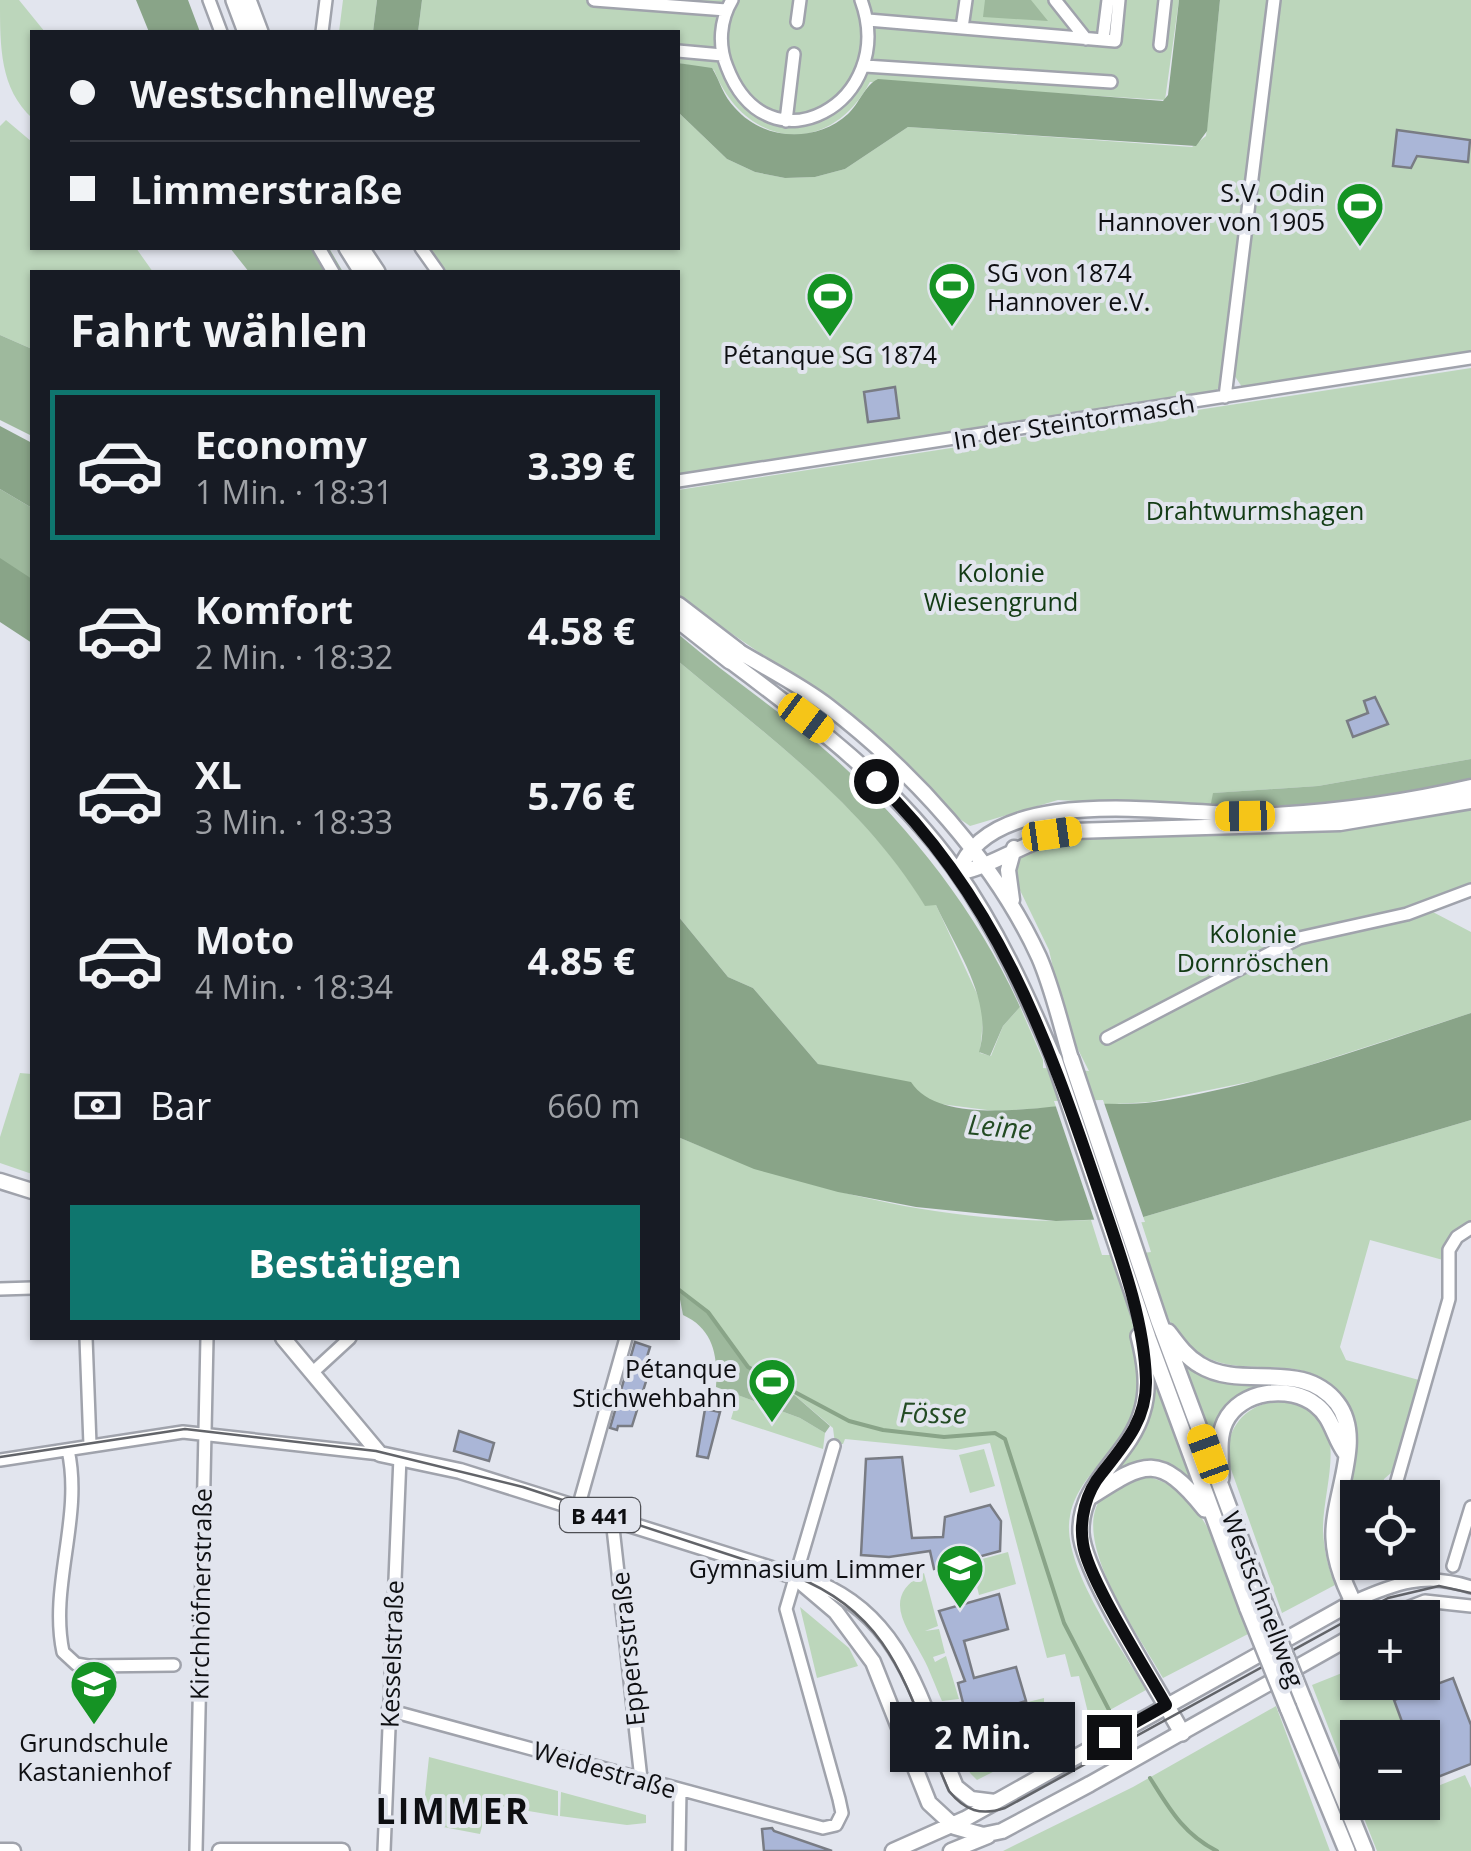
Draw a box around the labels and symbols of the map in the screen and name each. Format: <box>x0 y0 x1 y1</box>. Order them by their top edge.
place label: S.V. Odin Hannover von 1905 <box>1097 175 1325 238</box>
sports icon: S.V. Odin Hannover von 1905 <box>1334 180 1386 248</box>
place label: SG von 1874 Hannover e.V. <box>987 255 1150 318</box>
sports icon: SG von 1874 Hannover e.V. <box>926 260 978 328</box>
sports icon: Pétanque SG 1874 <box>804 270 856 338</box>
place label: Pétanque SG 1874 <box>723 337 937 371</box>
street label: In der Steintormasch <box>951 385 1197 457</box>
park label: Drahtwurmshagen <box>1146 493 1364 527</box>
park label: Kolonie Wiesengrund <box>924 555 1078 618</box>
car <box>773 688 839 748</box>
route start <box>854 759 899 804</box>
car <box>1215 800 1275 832</box>
car <box>1020 815 1084 853</box>
park label: Kolonie Dornröschen <box>1177 916 1329 979</box>
water label: Leine <box>966 1104 1034 1148</box>
place label: Pétanque Stichwehbahn <box>572 1351 737 1414</box>
sports icon: Pétanque Stichwehbahn <box>746 1356 798 1424</box>
water label: Fösse <box>899 1392 967 1432</box>
car <box>1184 1421 1232 1487</box>
street label: Kirchhöfnerstraße <box>181 1488 219 1700</box>
road number: B 441 <box>560 1498 640 1532</box>
street label: Westschnellweg <box>1215 1506 1313 1692</box>
school or university icon: Gymnasium Limmer <box>934 1542 986 1610</box>
place label: Gymnasium Limmer <box>689 1551 925 1585</box>
street label: Eppersstraße <box>602 1570 652 1728</box>
street label: Kesselstraße <box>371 1579 411 1729</box>
school or university icon: Grundschule Kastanienhof <box>68 1658 120 1726</box>
callout: 2 Min. <box>889 1702 1074 1772</box>
route end <box>1087 1715 1132 1760</box>
place label: Grundschule Kastanienhof <box>17 1725 172 1788</box>
street label: Weidestraße <box>530 1732 680 1806</box>
district label: LIMMER <box>375 1787 531 1834</box>

